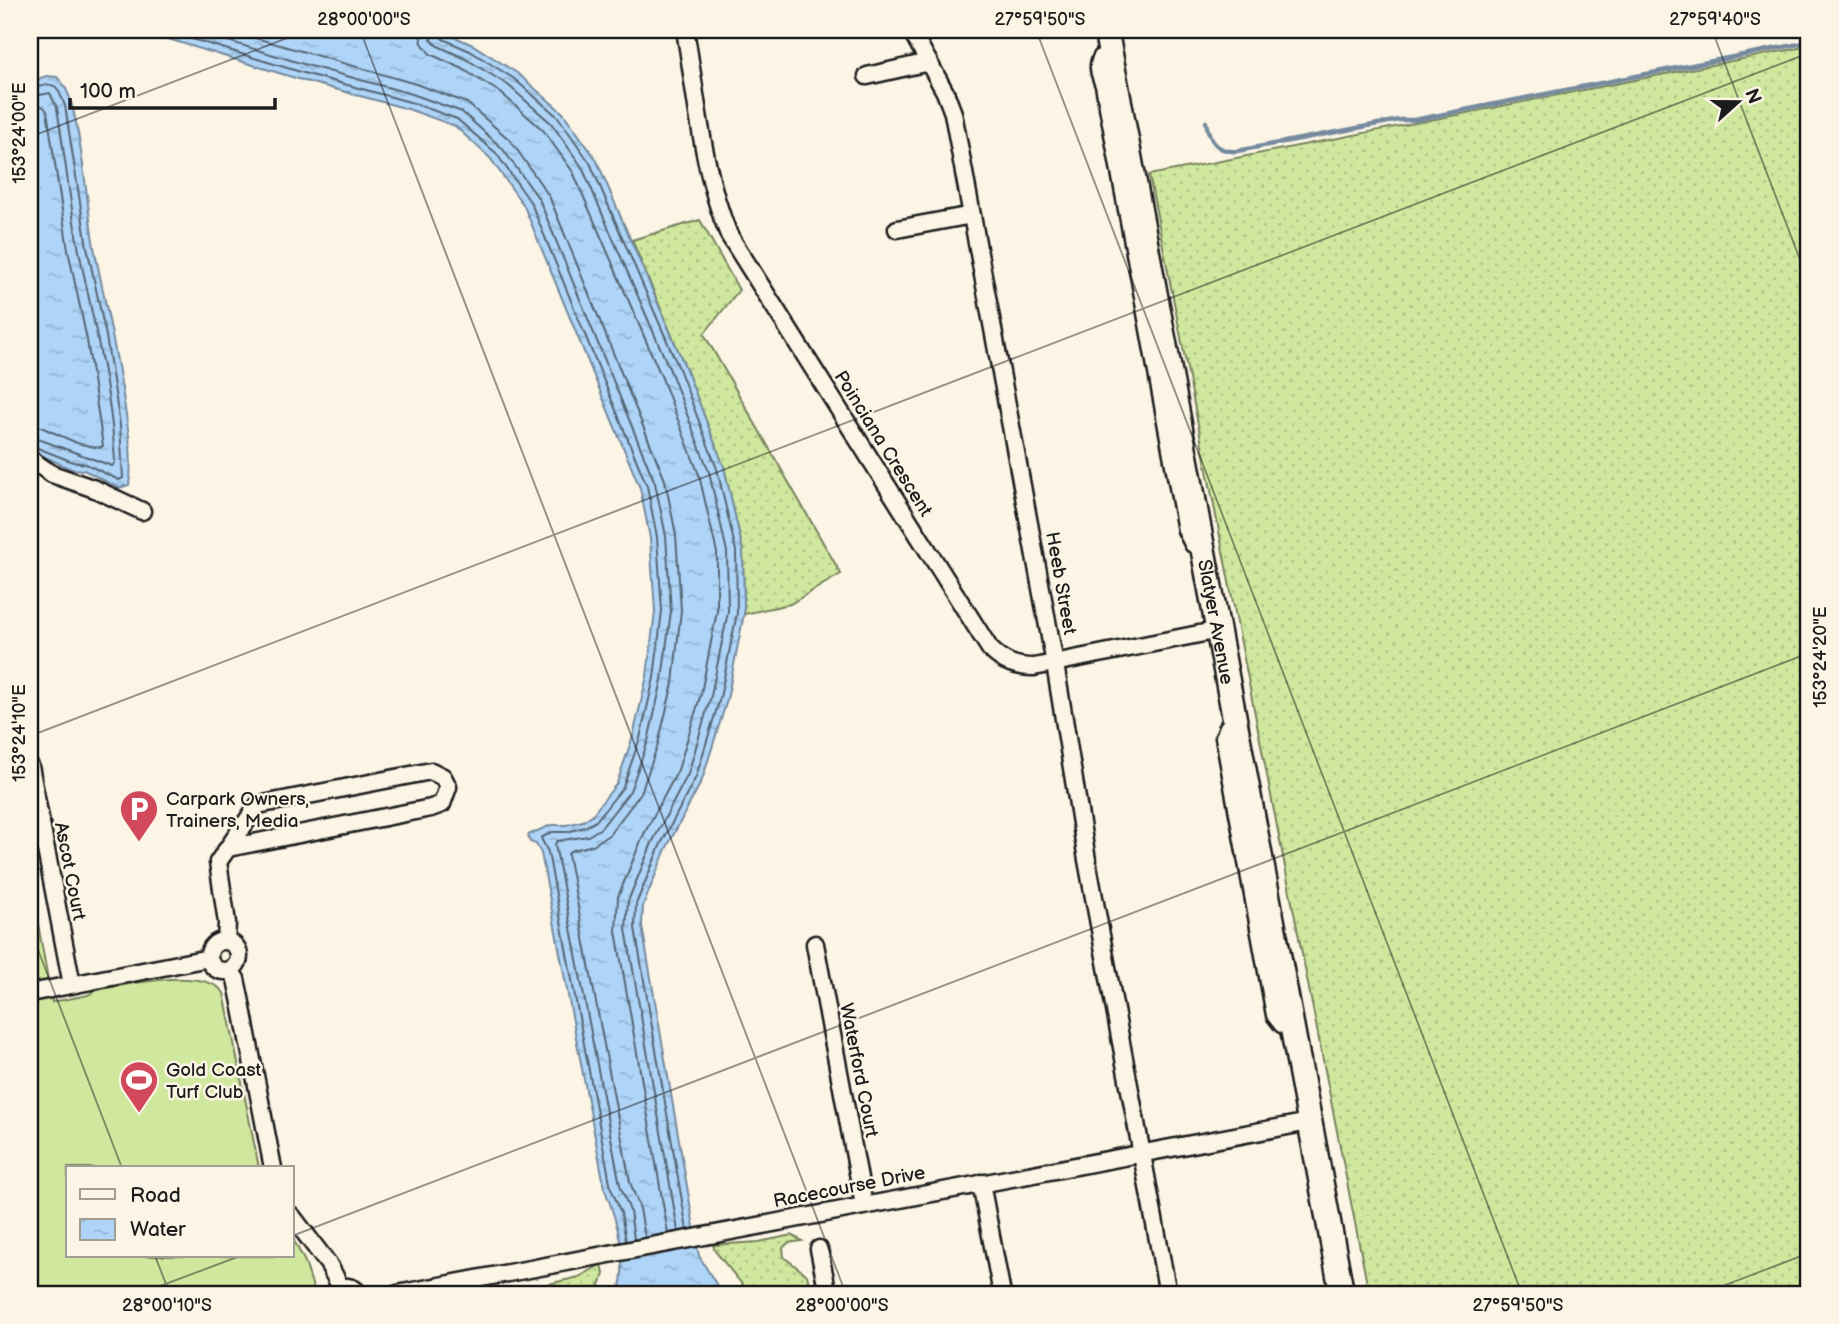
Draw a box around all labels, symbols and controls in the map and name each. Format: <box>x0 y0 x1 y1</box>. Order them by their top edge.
text: 28°00'00"S <box>317 9 411 30</box>
text: 27°59'50"S <box>994 9 1086 30</box>
text: 27°59'40"S <box>1669 9 1761 30</box>
scale bar <box>70 66 275 110</box>
north arrow <box>1702 66 1772 136</box>
text: 100 m <box>80 79 136 104</box>
text: 153°24'00"E <box>9 82 30 184</box>
text: N <box>1739 86 1766 107</box>
street label: Poinciana Crescent <box>829 367 937 521</box>
street label: Heeb Street <box>1040 530 1081 637</box>
street label: Slatyer Avenue <box>1192 558 1238 686</box>
text: 153°24'20"E <box>1810 606 1831 708</box>
text: 153°24'10"E <box>9 684 30 782</box>
parking icon: Carpark Owners, Trainers, Media <box>118 788 160 843</box>
place label: Carpark Owners, Trainers, Media <box>166 788 309 833</box>
street label: Ascot Court <box>49 820 90 922</box>
street label: Waterford Court <box>834 1001 883 1140</box>
sports icon: Gold Coast Turf Club <box>118 1059 160 1114</box>
place label: Gold Coast Turf Club <box>166 1059 262 1104</box>
street label: Racecourse Drive <box>771 1161 927 1213</box>
legend <box>66 1166 294 1258</box>
text: Road <box>130 1183 181 1208</box>
text: Water <box>130 1217 186 1242</box>
text: 28°00'10"S <box>122 1295 212 1316</box>
text: 28°00'00"S <box>795 1295 889 1316</box>
text: 27°59'50"S <box>1472 1295 1564 1316</box>

